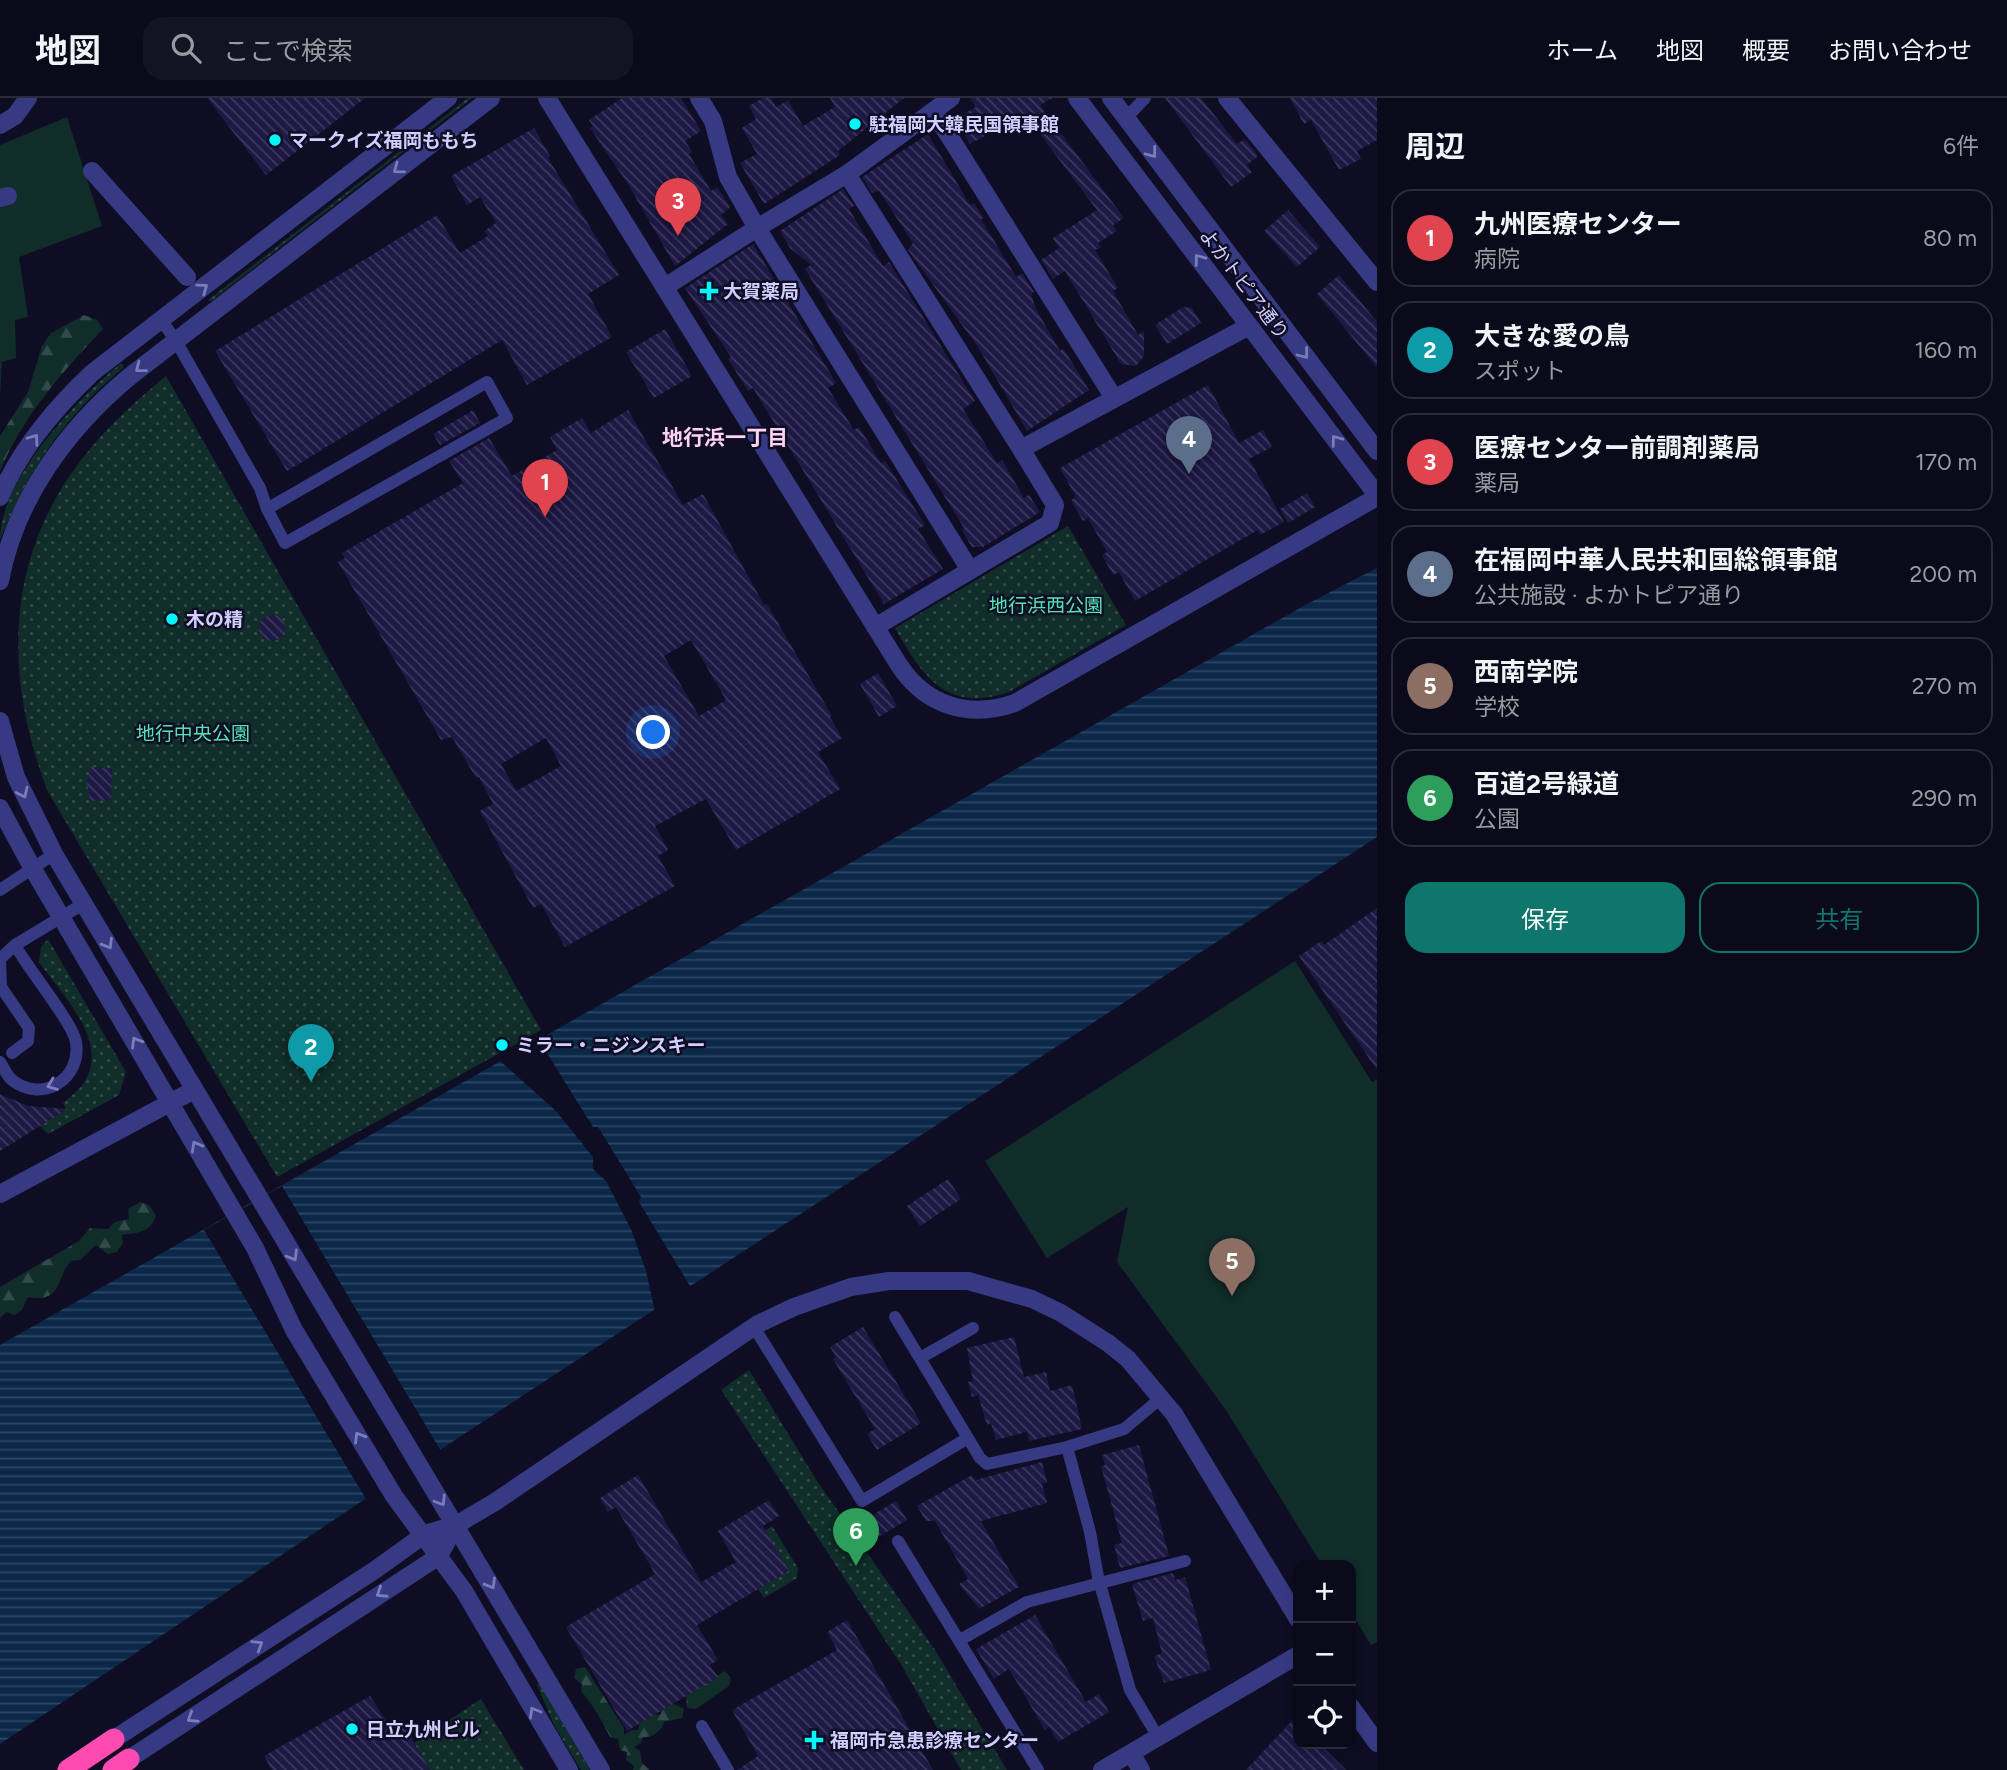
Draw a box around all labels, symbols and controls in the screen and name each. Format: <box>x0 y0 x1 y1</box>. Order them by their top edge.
search box <box>143 17 633 80</box>
icon: search <box>167 29 205 67</box>
text: 地図 <box>35 31 101 70</box>
text: ここで検索 <box>223 35 353 67</box>
text: ホーム <box>1547 36 1618 65</box>
text: 地図 <box>1656 36 1704 65</box>
text: 概要 <box>1742 36 1790 65</box>
text: お問い合わせ <box>1828 36 1972 65</box>
place label: 駐福岡大韓民国領事館 <box>869 113 1059 136</box>
marker: 駐福岡大韓民国領事館 <box>847 116 863 132</box>
text: 周辺 <box>1405 128 1465 165</box>
place label: マークイズ福岡ももち <box>289 129 478 152</box>
marker: マークイズ福岡ももち <box>267 132 283 148</box>
text: 6件 <box>1943 132 1979 160</box>
one-way arrow <box>1144 145 1156 157</box>
one-way arrow <box>393 161 405 173</box>
pin: 3 <box>655 178 701 236</box>
text: 九州医療センター <box>1474 208 1682 240</box>
street label: よかトピア通り <box>1195 224 1293 344</box>
text: 1 <box>1425 224 1435 252</box>
text: 80 m <box>1923 224 1977 252</box>
text: 病院 <box>1474 245 1520 273</box>
one-way arrow <box>1194 254 1207 267</box>
place label: 大賀薬局 <box>723 280 799 303</box>
marker: 大賀薬局 <box>701 283 717 299</box>
one-way arrow <box>195 284 208 297</box>
text: 大きな愛の鳥 <box>1474 320 1630 352</box>
text: 2 <box>1423 336 1437 364</box>
text: 160 m <box>1914 336 1977 364</box>
one-way arrow <box>1295 346 1308 358</box>
text: スポット <box>1474 357 1566 385</box>
one-way arrow <box>136 360 148 373</box>
pin: 4 <box>1166 416 1212 474</box>
district label: 地行浜一丁目 <box>662 425 788 450</box>
text: 医療センター前調剤薬局 <box>1474 432 1760 464</box>
one-way arrow <box>26 434 38 446</box>
one-way arrow <box>1332 436 1344 448</box>
text: 3 <box>1424 448 1436 476</box>
text: 170 m <box>1915 448 1977 476</box>
pin: 1 <box>522 459 568 517</box>
text: 薬局 <box>1474 469 1520 497</box>
text: 在福岡中華人民共和国総領事館 <box>1474 544 1838 576</box>
text: 4 <box>1423 560 1437 588</box>
text: 200 m <box>1909 560 1977 588</box>
text: 公共施設 · よかトピア通り <box>1474 581 1744 609</box>
park label: 地行浜西公園 <box>989 594 1103 617</box>
place label: 木の精 <box>186 608 243 631</box>
marker: 木の精 <box>164 611 180 627</box>
text: 西南学院 <box>1474 656 1578 688</box>
text: 5 <box>1423 672 1437 700</box>
text: 270 m <box>1912 672 1977 700</box>
text: 学校 <box>1474 693 1520 721</box>
your location <box>636 715 670 749</box>
park label: 地行中央公園 <box>136 722 250 745</box>
text: 百道2号緑道 <box>1474 768 1619 800</box>
text: 6 <box>1423 784 1437 812</box>
text: 290 m <box>1911 784 1977 812</box>
one-way arrow <box>14 786 28 798</box>
text: 公園 <box>1474 805 1520 833</box>
button: 保存 <box>1405 882 1685 953</box>
button: 共有 <box>1699 882 1979 953</box>
one-way arrow <box>99 937 112 950</box>
pin: 2 <box>288 1024 334 1082</box>
place label: ミラー・ニジンスキー <box>516 1034 706 1057</box>
one-way arrow <box>131 1037 144 1050</box>
marker: ミラー・ニジンスキー <box>494 1037 510 1053</box>
one-way arrow <box>46 1077 59 1091</box>
one-way arrow <box>191 1141 204 1154</box>
pin: 5 <box>1209 1238 1255 1296</box>
one-way arrow <box>285 1248 298 1261</box>
one-way arrow <box>354 1432 367 1445</box>
one-way arrow <box>432 1494 445 1507</box>
pin: 6 <box>833 1508 879 1566</box>
map controls <box>1293 1560 1356 1749</box>
button: + <box>1293 1560 1356 1623</box>
one-way arrow <box>483 1576 496 1589</box>
one-way arrow <box>376 1584 389 1597</box>
button: − <box>1293 1623 1356 1686</box>
one-way arrow <box>250 1640 263 1653</box>
button: locate <box>1293 1686 1356 1749</box>
one-way arrow <box>529 1706 542 1719</box>
one-way arrow <box>186 1710 199 1723</box>
place label: 日立九州ビル <box>366 1718 480 1741</box>
marker: 日立九州ビル <box>344 1721 360 1737</box>
place label: 福岡市急患診療センター <box>830 1729 1039 1752</box>
marker: 福岡市急患診療センター <box>804 1730 824 1750</box>

